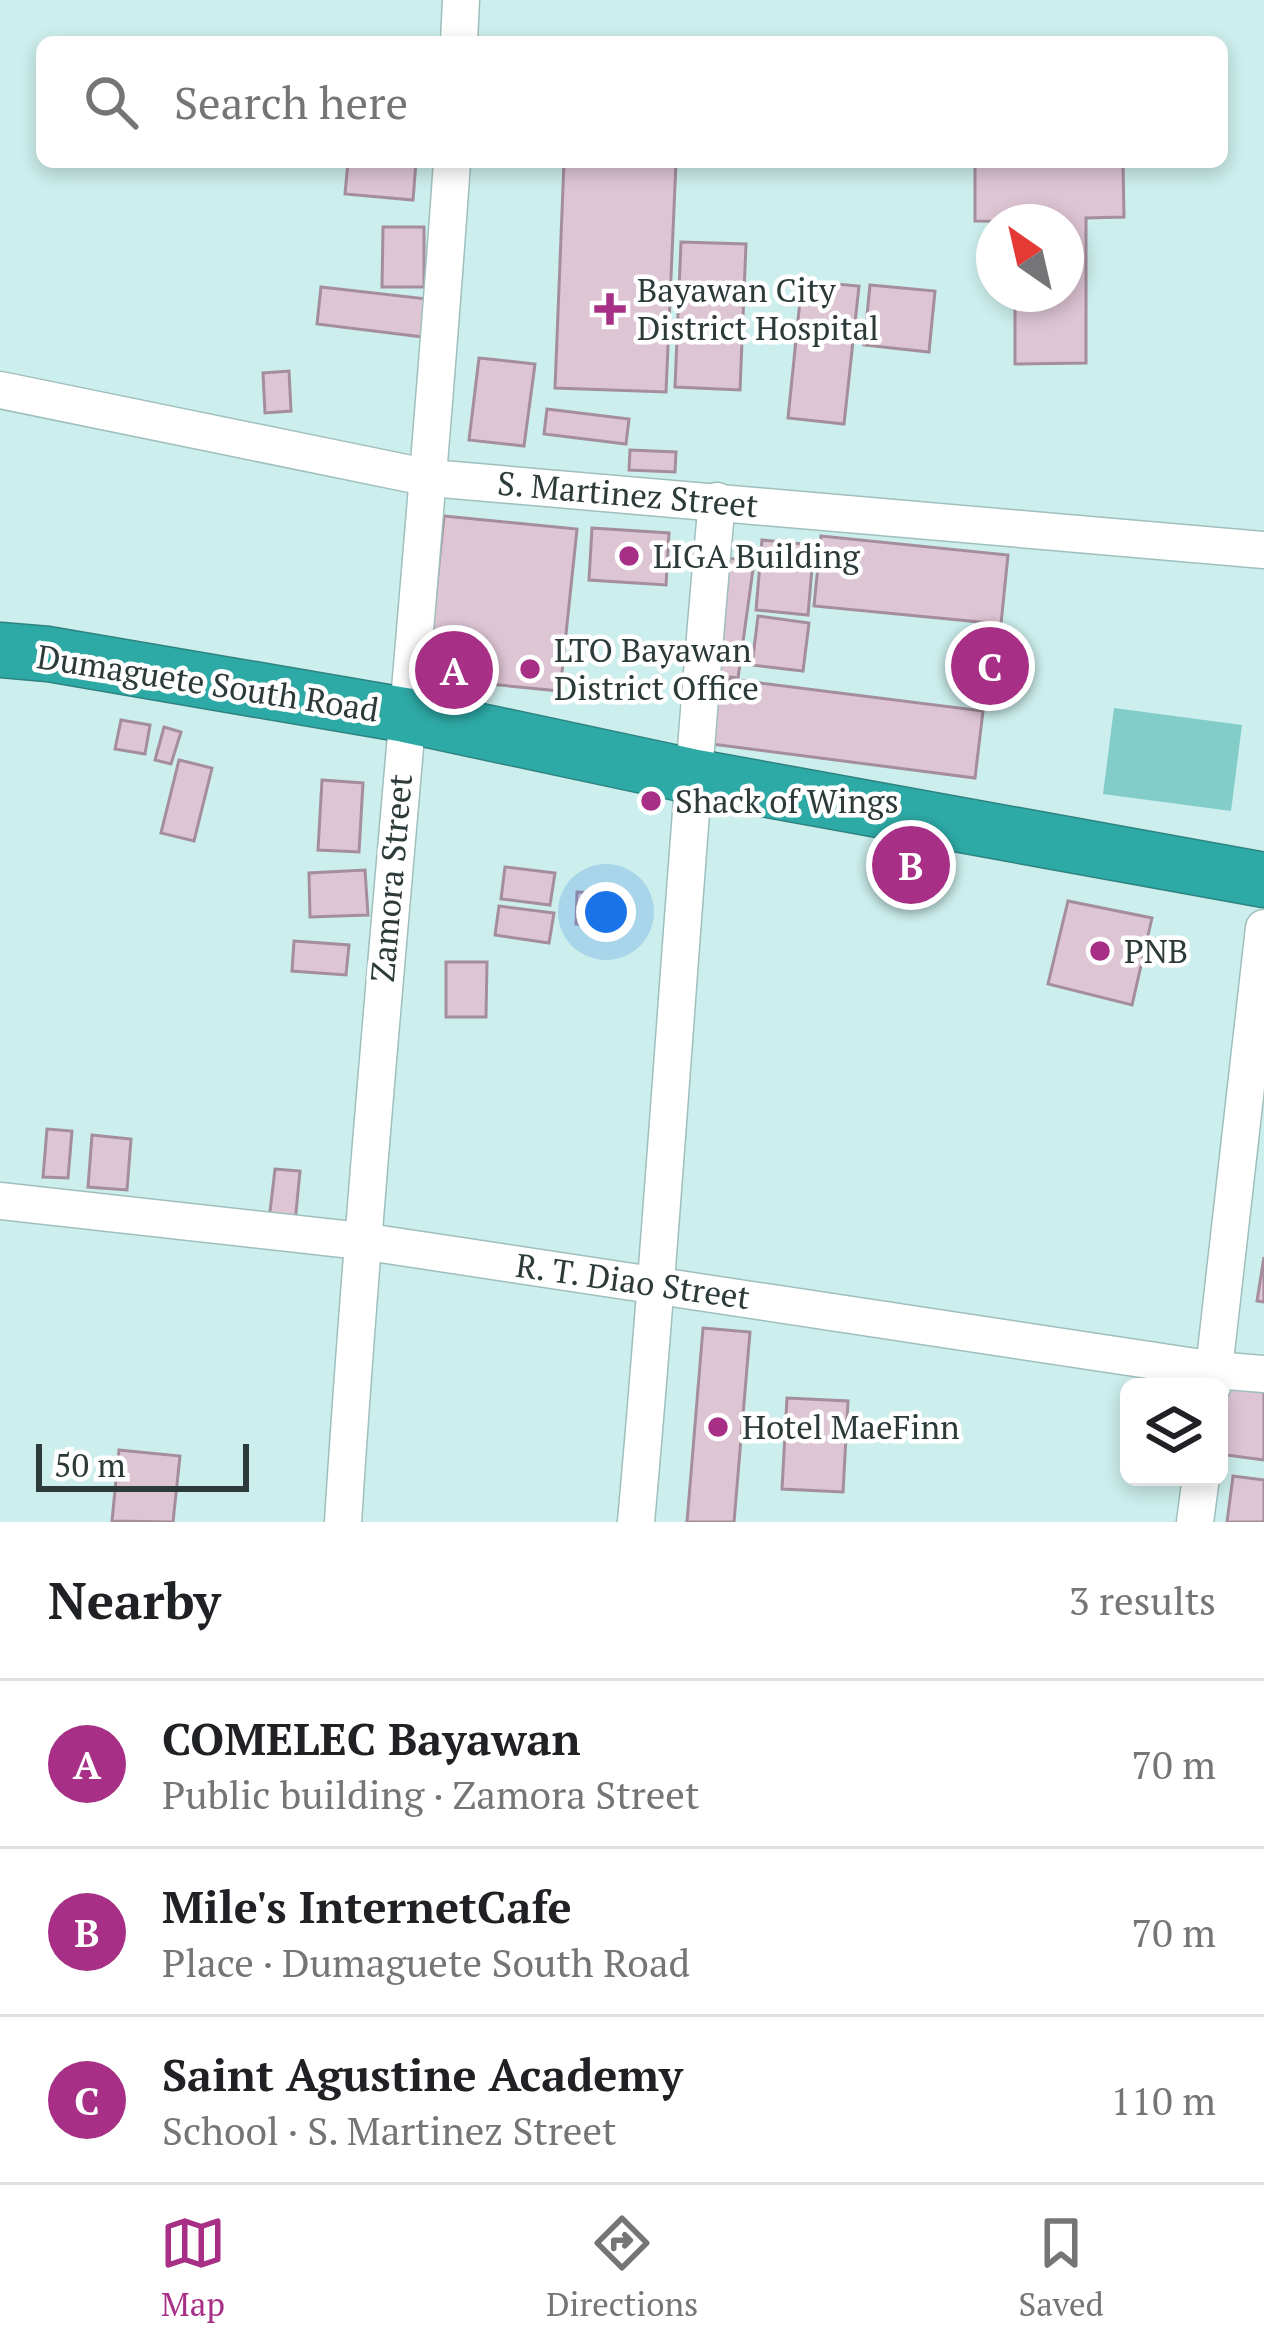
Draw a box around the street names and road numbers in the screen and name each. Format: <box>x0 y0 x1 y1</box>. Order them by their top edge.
street label: S. Martinez Street <box>496 461 760 526</box>
street label: Dumaguete South Road <box>34 634 382 731</box>
street label: Zamora Street <box>360 772 421 984</box>
street label: R. T. Diao Street <box>513 1243 753 1318</box>

